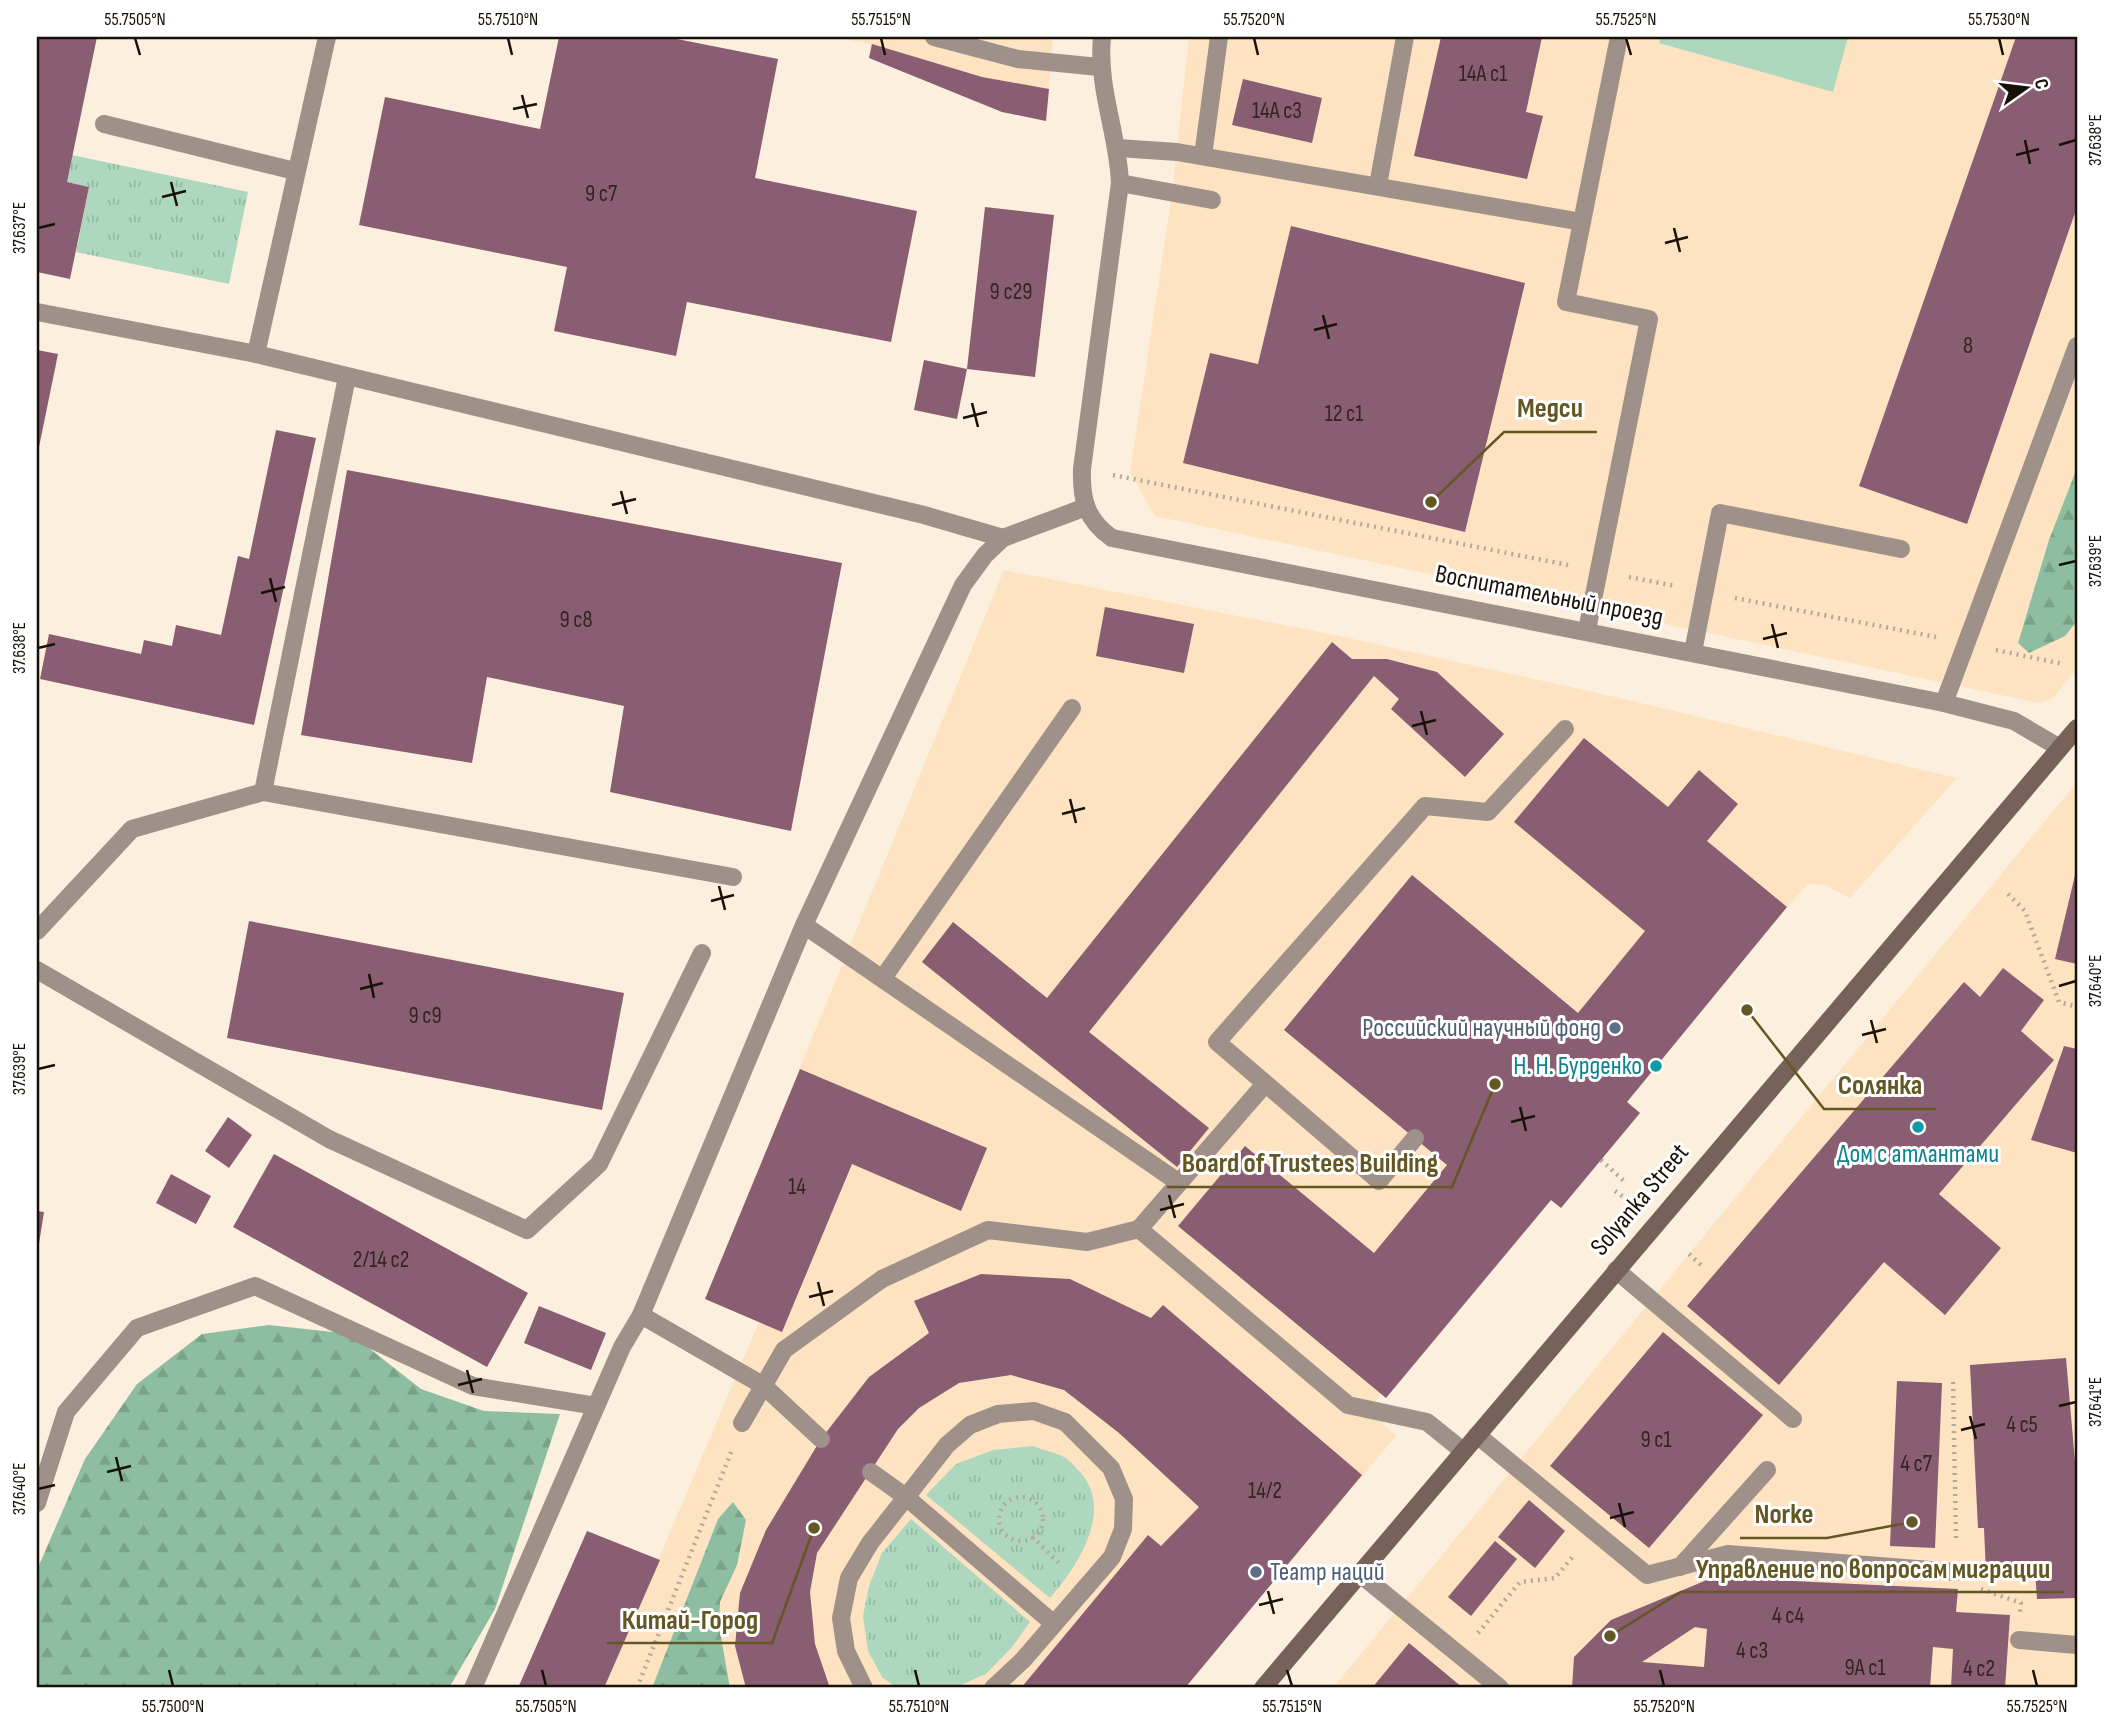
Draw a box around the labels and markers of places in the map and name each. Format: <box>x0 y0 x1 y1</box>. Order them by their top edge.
callout: Медси <box>1504 383 1597 432</box>
place label: Российский научный фонд <box>1362 1013 1601 1044</box>
marker: Российский научный фонд <box>1607 1020 1623 1036</box>
place label: Н. Н. Бурденко <box>1513 1051 1642 1082</box>
marker: Н. Н. Бурденко <box>1648 1058 1664 1074</box>
callout: Солянка <box>1824 1060 1936 1109</box>
marker: Дом с атлантами <box>1910 1119 1926 1135</box>
callout: Board of Trustees Building <box>1167 1138 1452 1187</box>
place label: Дом с атлантами <box>1837 1139 1999 1170</box>
callout: Norke <box>1740 1489 1827 1538</box>
callout: Управление по вопросам миграции <box>1681 1543 2064 1592</box>
place label: Театр наций <box>1270 1557 1385 1588</box>
marker: Театр наций <box>1248 1564 1264 1580</box>
callout: Китай-Город <box>607 1594 772 1643</box>

